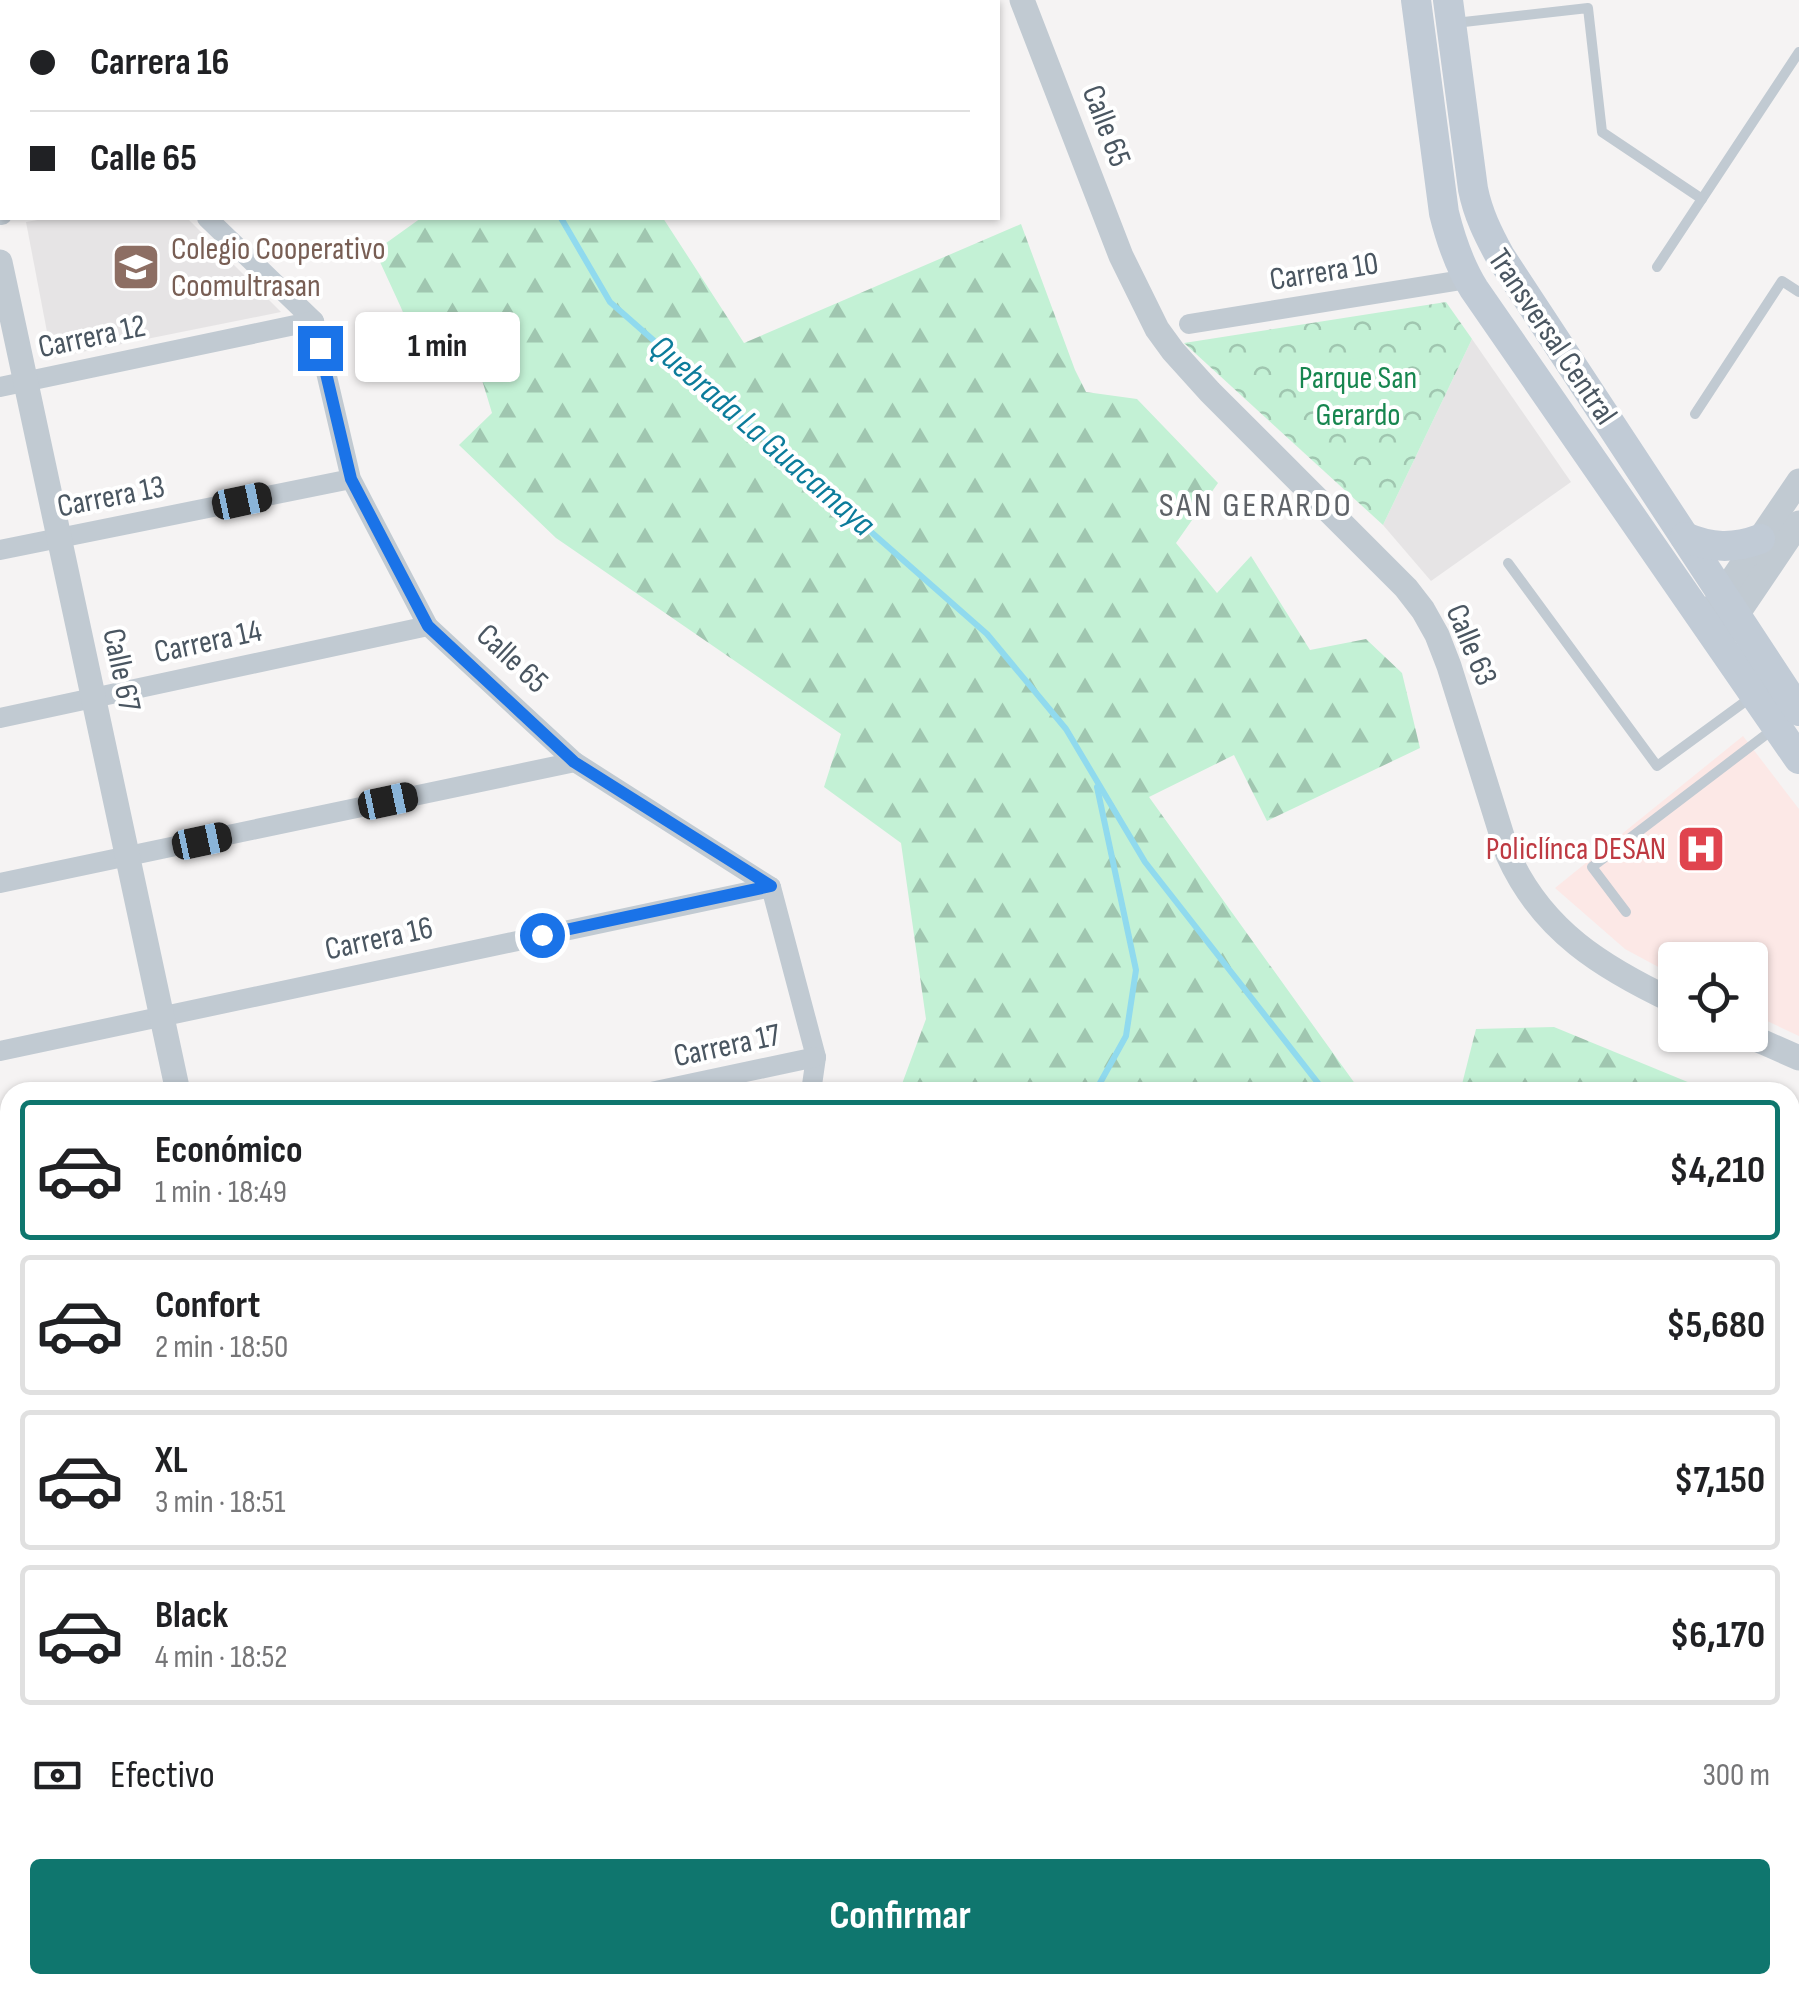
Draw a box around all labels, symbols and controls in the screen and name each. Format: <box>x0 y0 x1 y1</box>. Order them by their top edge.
text: Carrera 16 <box>90 40 229 85</box>
street label: Calle 65 <box>1073 80 1139 172</box>
text: Calle 65 <box>90 136 197 181</box>
place label: Colegio Cooperativo Coomultrasan <box>171 230 385 306</box>
school or university icon: Colegio Cooperativo Coomultrasan <box>110 241 162 293</box>
street label: Transversal Central <box>1479 242 1625 432</box>
street label: Carrera 10 <box>1267 244 1381 300</box>
street label: Carrera 12 <box>35 307 149 367</box>
callout: 1 min <box>355 313 520 383</box>
route end <box>298 326 343 371</box>
water label: Quebrada La Guacamaya <box>640 326 884 546</box>
text: 1 min <box>408 327 467 366</box>
park label: Parque San Gerardo <box>1299 359 1417 435</box>
street label: Carrera 13 <box>54 467 168 527</box>
car <box>210 480 274 522</box>
district label: SAN GERARDO <box>1159 484 1353 527</box>
street label: Calle 63 <box>1437 598 1505 692</box>
street label: Carrera 14 <box>151 612 265 672</box>
street label: Calle 65 <box>468 616 556 702</box>
street label: Calle 67 <box>93 625 149 715</box>
car <box>356 780 420 822</box>
car <box>170 820 234 862</box>
hospital icon: Policlínca DESAN <box>1675 823 1727 875</box>
place label: Policlínca DESAN <box>1486 830 1666 869</box>
street label: Carrera 16 <box>321 909 437 969</box>
route start <box>520 913 565 958</box>
map controls <box>1658 942 1768 1052</box>
button: locate <box>1658 942 1768 1052</box>
street label: Carrera 17 <box>670 1016 784 1076</box>
icon: car <box>35 1125 125 1215</box>
text: Económico <box>155 1128 303 1173</box>
text: $4,210 <box>1669 1148 1765 1193</box>
text: 1 min · 18:49 <box>155 1173 287 1212</box>
icon: car <box>35 1280 125 1370</box>
text: Confort <box>155 1283 260 1328</box>
text: $5,680 <box>1666 1303 1765 1348</box>
text: 2 min · 18:50 <box>155 1328 288 1367</box>
icon: car <box>35 1435 125 1525</box>
text: XL <box>155 1438 188 1483</box>
text: $7,150 <box>1674 1458 1765 1503</box>
text: 3 min · 18:51 <box>155 1483 286 1522</box>
icon: car <box>35 1590 125 1680</box>
text: Black <box>155 1593 228 1638</box>
text: $6,170 <box>1670 1613 1765 1658</box>
text: 4 min · 18:52 <box>155 1638 287 1677</box>
icon: cash <box>30 1748 85 1803</box>
text: Efectivo <box>110 1753 215 1798</box>
text: 300 m <box>1702 1756 1770 1795</box>
button: Confirmar <box>30 1859 1770 1974</box>

